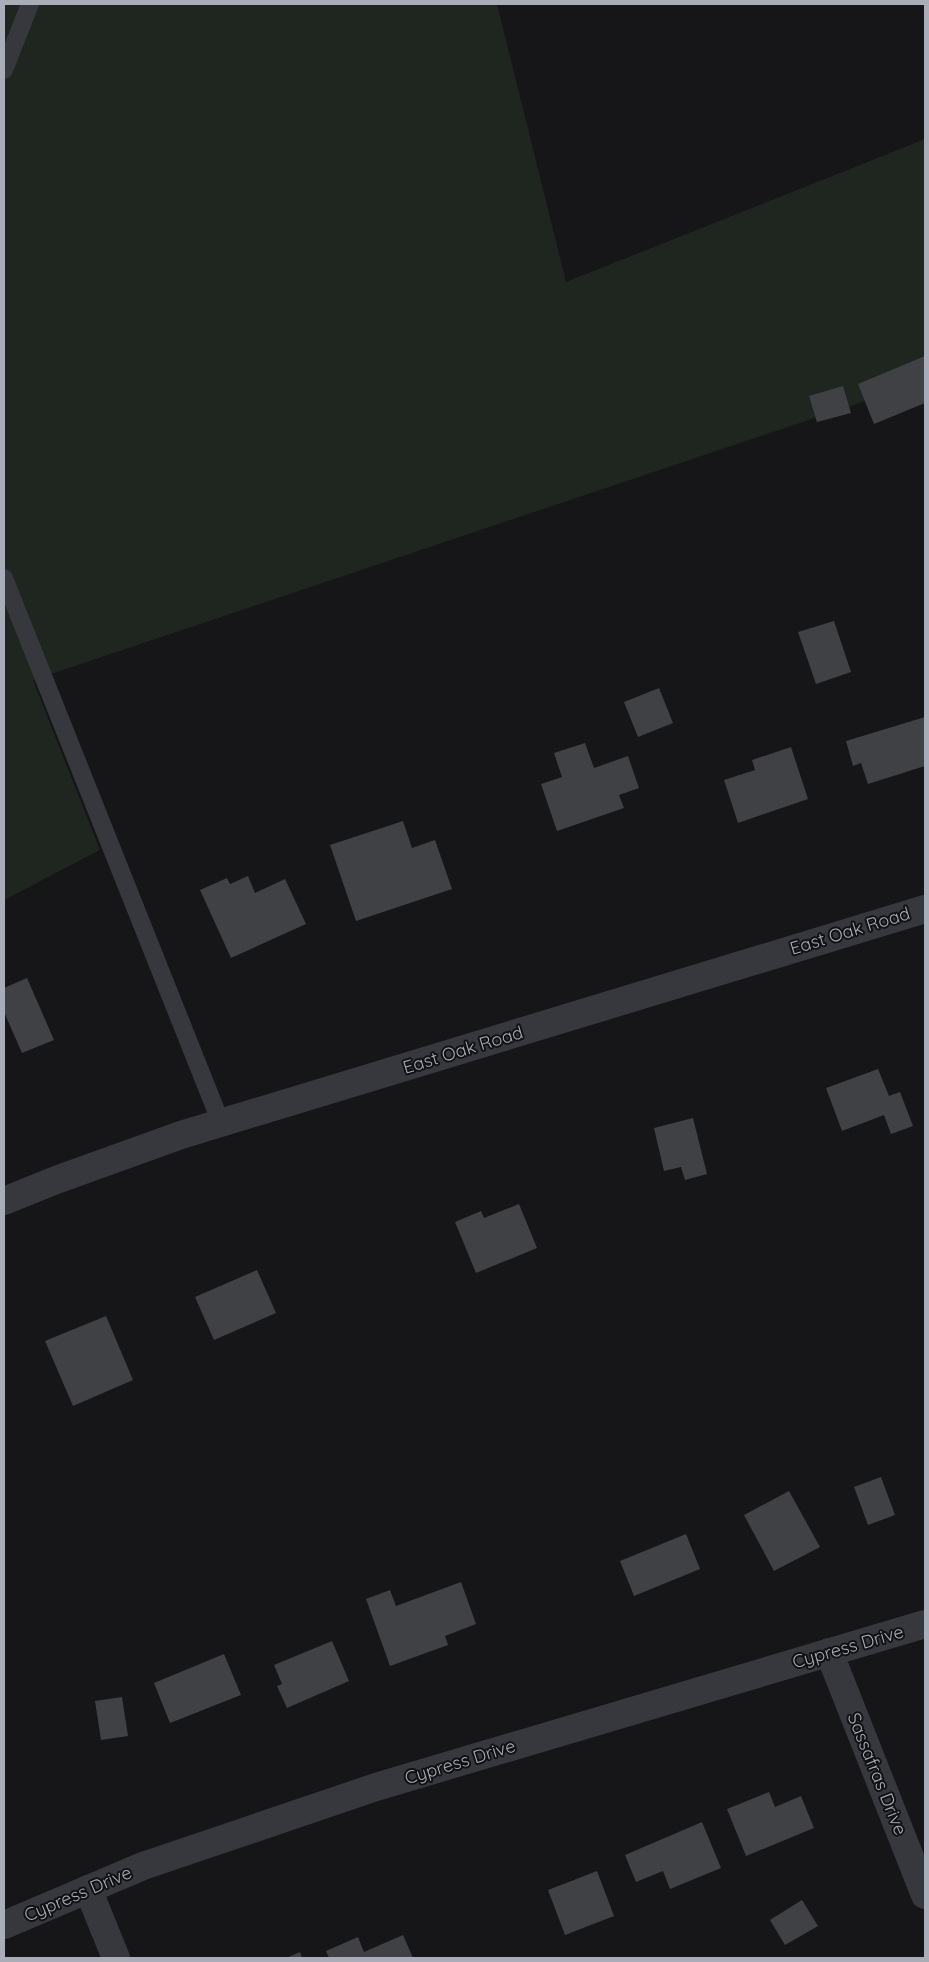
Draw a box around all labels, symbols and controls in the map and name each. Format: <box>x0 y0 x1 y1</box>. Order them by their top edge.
street label: East Oak Road <box>787 901 913 960</box>
street label: East Oak Road <box>400 1020 526 1079</box>
street label: Cypress Drive <box>790 1620 906 1673</box>
street label: Sassafras Drive <box>842 1709 912 1838</box>
street label: Cypress Drive <box>402 1734 518 1789</box>
street label: Cypress Drive <box>21 1861 135 1927</box>

